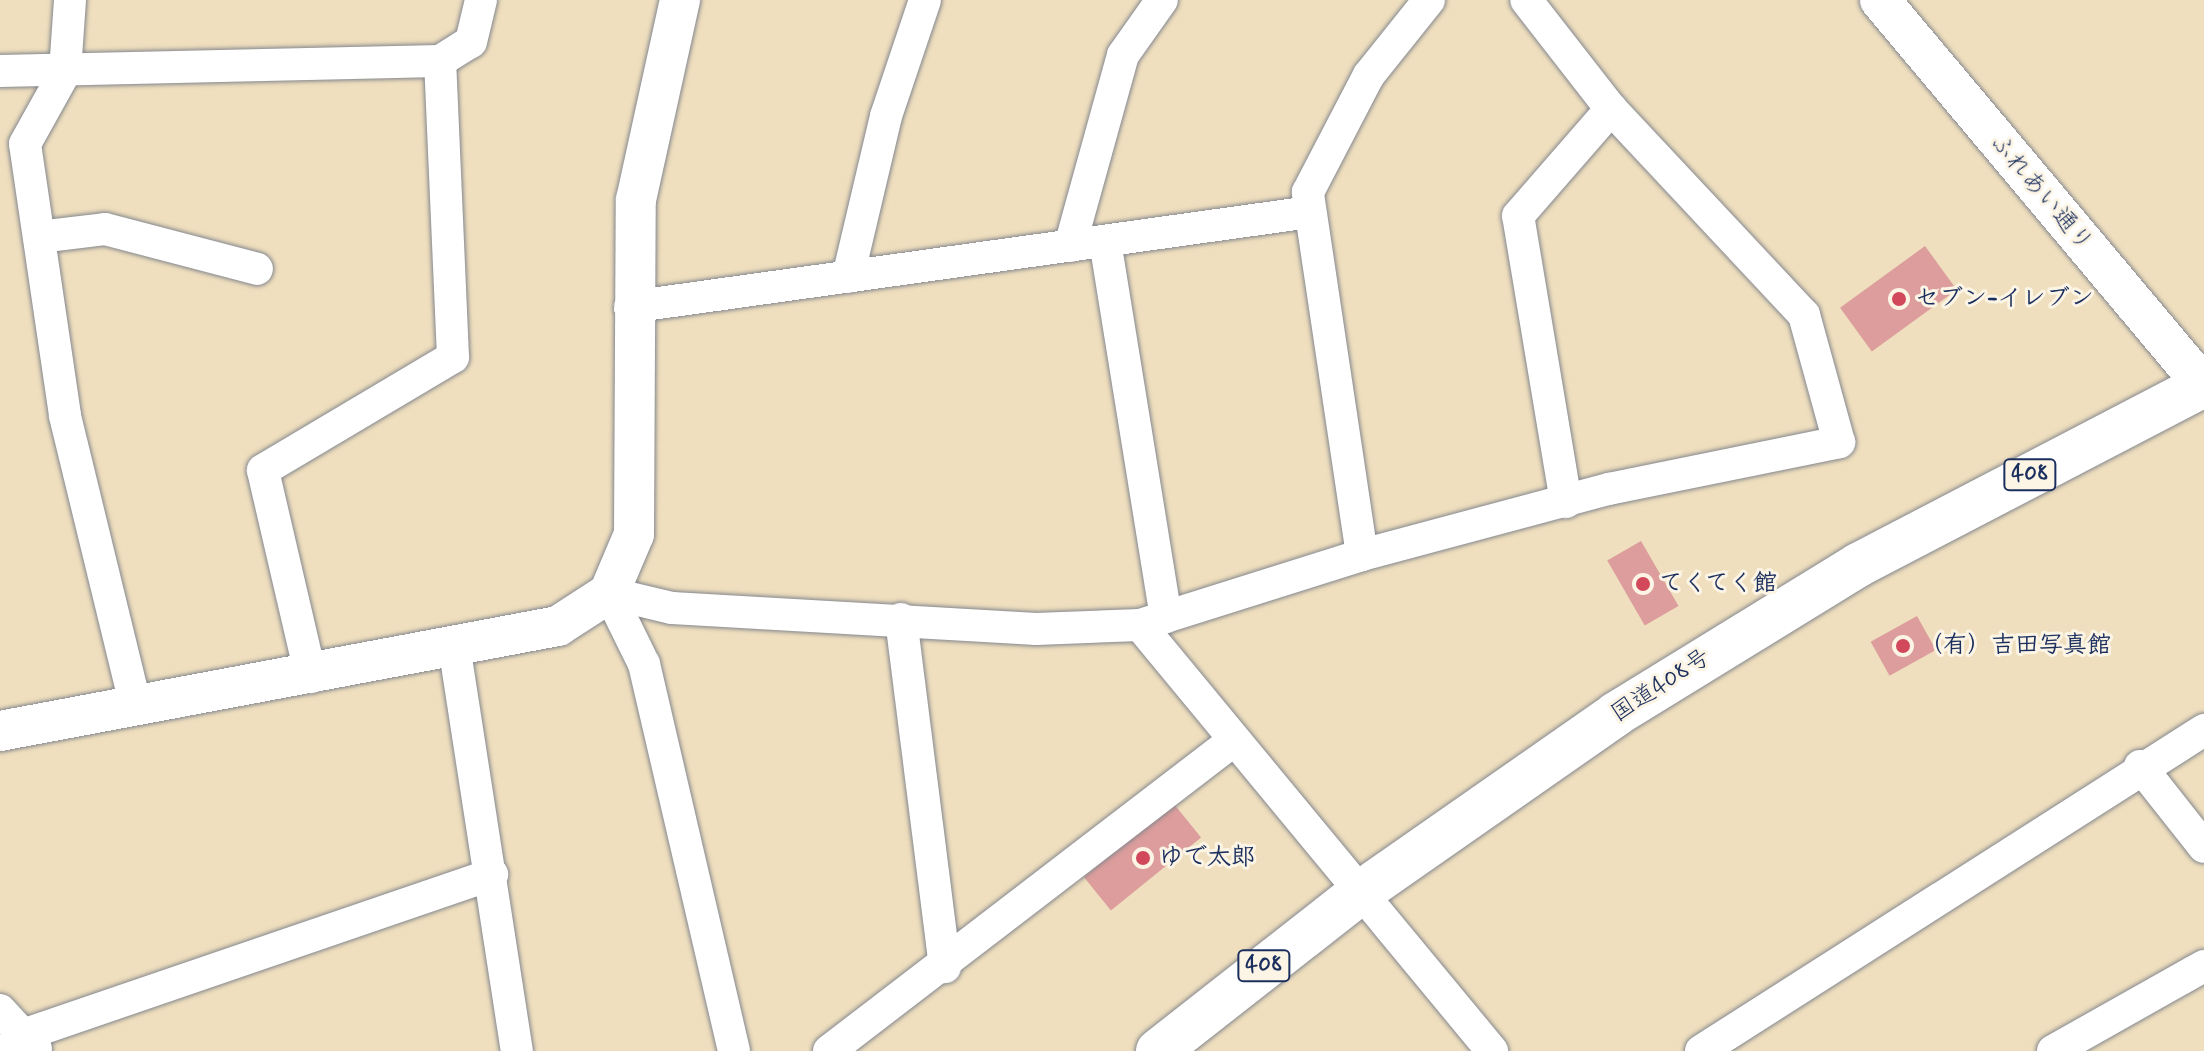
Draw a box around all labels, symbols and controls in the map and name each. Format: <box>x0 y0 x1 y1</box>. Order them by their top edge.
street label: ふれあい通り <box>1984 129 2098 257</box>
place label: セブン-イレブン <box>1915 285 2094 313</box>
marker: セブン-イレブン <box>1890 290 1908 308</box>
road number: 408 <box>2002 457 2058 493</box>
place label: てくてく館 <box>1659 570 1779 598</box>
marker: てくてく館 <box>1634 575 1652 593</box>
place label: （有）吉田写真館 <box>1919 632 2111 660</box>
marker: （有）吉田写真館 <box>1894 637 1912 655</box>
street label: 国道408号 <box>1606 643 1716 729</box>
place label: ゆで太郎 <box>1159 844 1255 872</box>
marker: ゆで太郎 <box>1134 849 1152 867</box>
road number: 408 <box>1236 948 1292 984</box>

